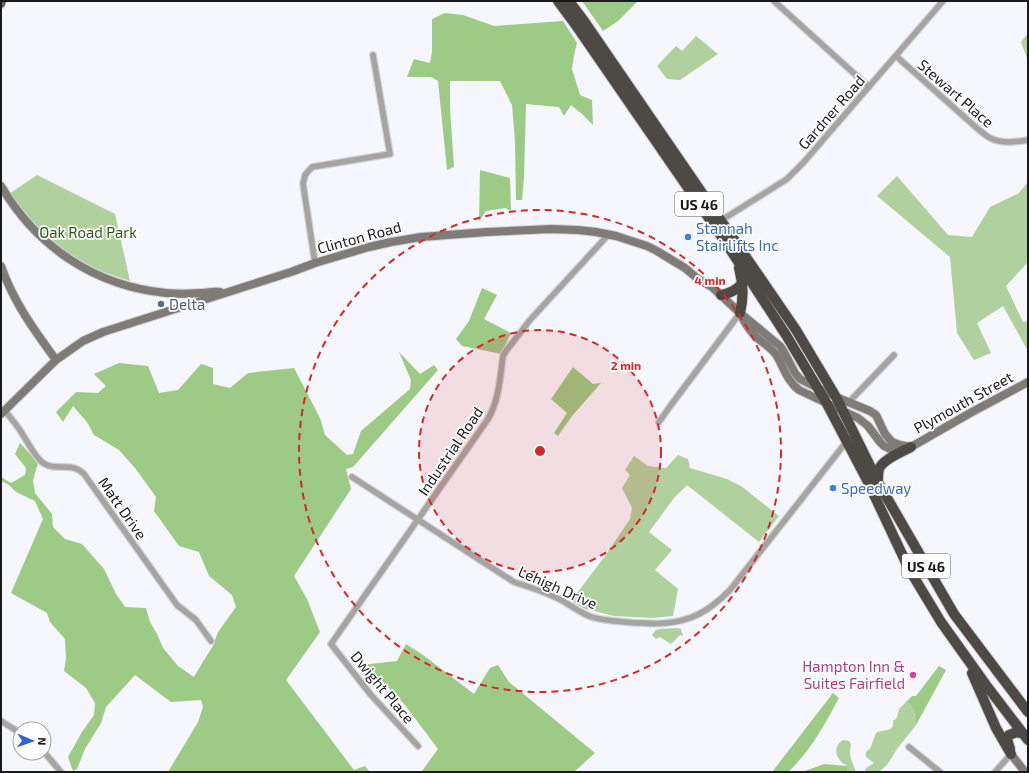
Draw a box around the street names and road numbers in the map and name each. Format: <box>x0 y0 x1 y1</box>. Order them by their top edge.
street label: Stewart Place <box>914 55 998 131</box>
street label: Gardner Road <box>794 71 868 153</box>
road number: US 46 <box>675 192 723 216</box>
street label: Clinton Road <box>315 217 403 257</box>
street label: Plymouth Street <box>910 367 1016 437</box>
street label: Industrial Road <box>414 403 486 499</box>
street label: Matt Drive <box>95 473 151 543</box>
road number: US 46 <box>902 554 950 578</box>
street label: Lehigh Drive <box>516 562 600 612</box>
street label: Dwight Place <box>348 647 418 727</box>

